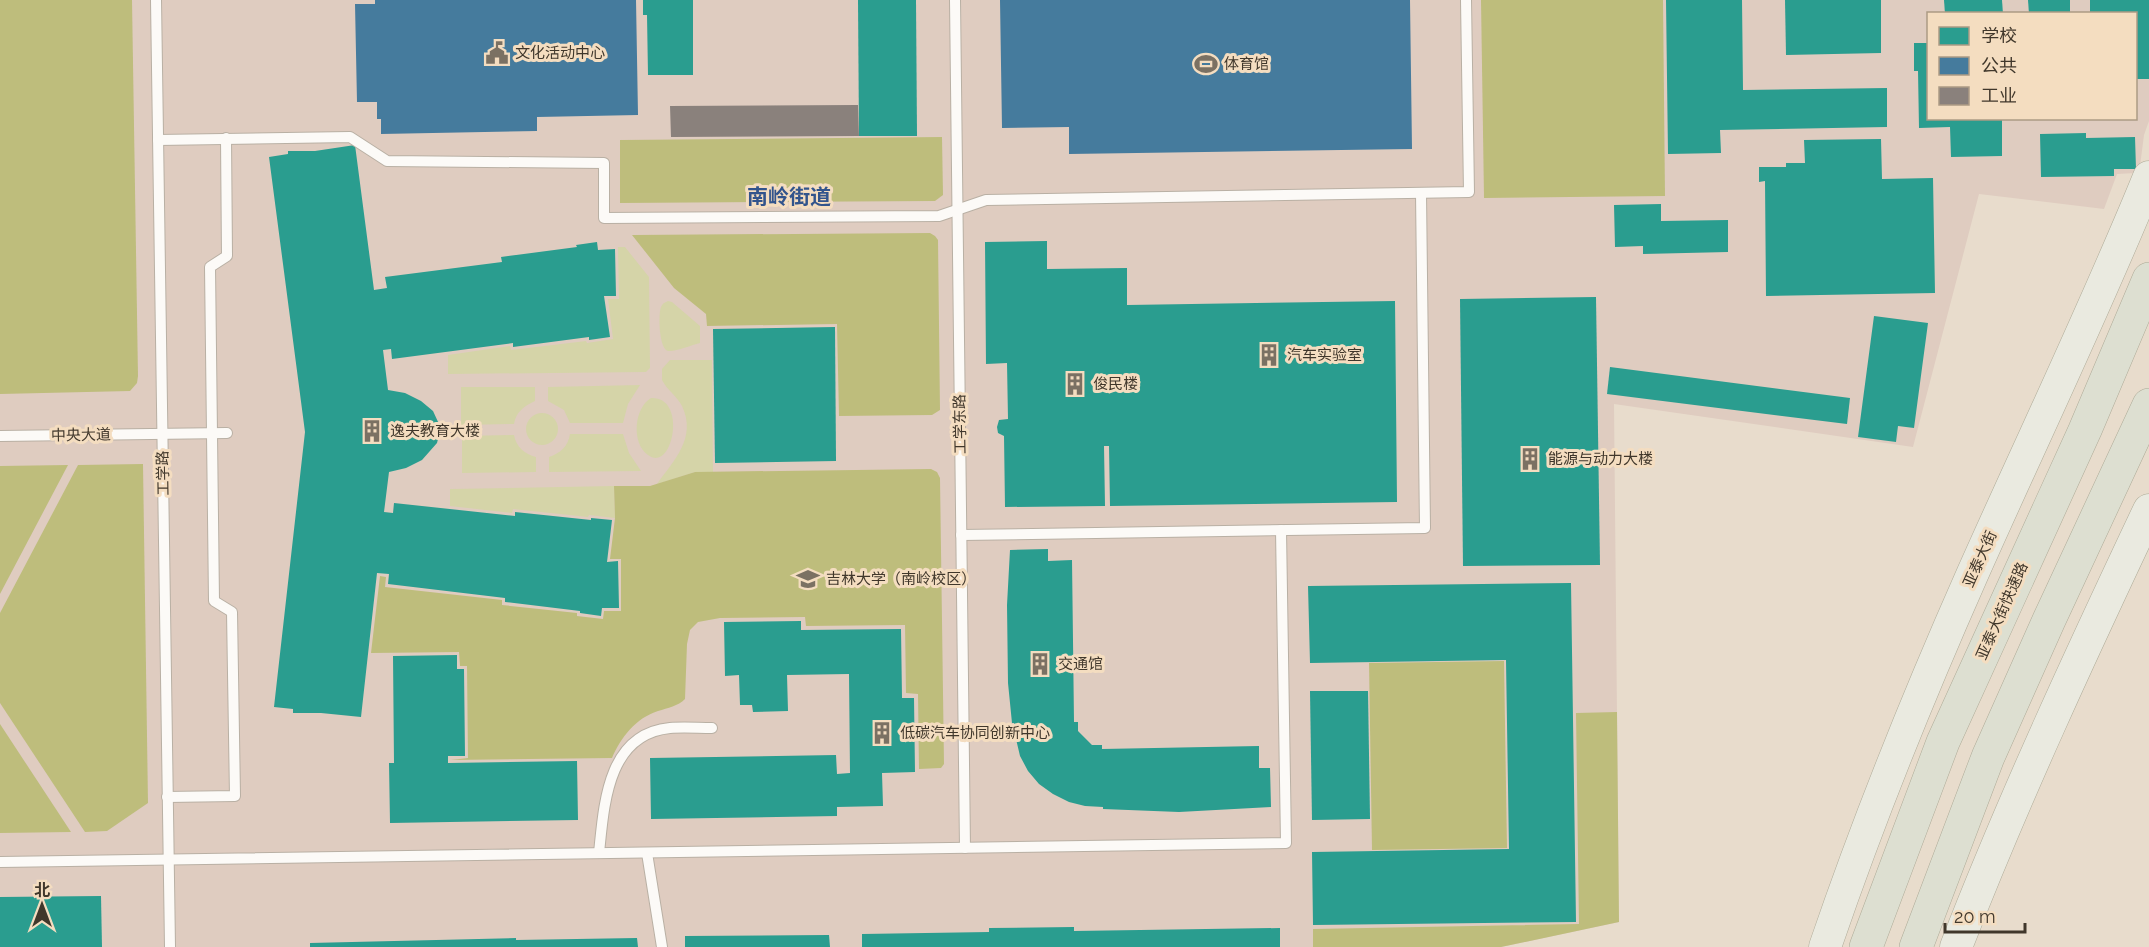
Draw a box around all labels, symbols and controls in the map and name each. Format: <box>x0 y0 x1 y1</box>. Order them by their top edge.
legend <box>1927 12 2137 120</box>
text: 学校 <box>1981 25 2017 46</box>
public building icon: 文化活动中心 <box>484 40 510 66</box>
place label: 文化活动中心 <box>515 44 605 62</box>
sports icon: 体育馆 <box>1193 51 1219 77</box>
place label: 体育馆 <box>1224 55 1269 73</box>
text: 公共 <box>1981 55 2017 76</box>
text: 工业 <box>1981 85 2017 106</box>
district label: 南岭街道 <box>747 184 831 209</box>
building icon: 汽车实验室 <box>1256 342 1282 368</box>
place label: 汽车实验室 <box>1287 346 1362 364</box>
building icon: 俊民楼 <box>1062 371 1088 397</box>
place label: 俊民楼 <box>1093 375 1138 393</box>
street label: 工学东路 <box>950 394 970 454</box>
building icon: 逸夫教育大楼 <box>359 418 385 444</box>
place label: 逸夫教育大楼 <box>390 422 480 440</box>
street label: 中央大道 <box>51 425 111 445</box>
building icon: 能源与动力大楼 <box>1517 446 1543 472</box>
street label: 工学路 <box>154 450 172 496</box>
place label: 能源与动力大楼 <box>1548 450 1653 468</box>
street label: 亚泰大街 <box>1960 528 2000 590</box>
street label: 亚泰大街快速路 <box>1972 559 2032 663</box>
school or university icon: 吉林大学（南岭校区） <box>795 566 821 592</box>
place label: 吉林大学（南岭校区） <box>826 570 976 588</box>
building icon: 交通馆 <box>1027 651 1053 677</box>
place label: 交通馆 <box>1058 655 1103 673</box>
building icon: 低碳汽车协同创新中心 <box>869 720 895 746</box>
place label: 低碳汽车协同创新中心 <box>900 724 1050 742</box>
north arrow <box>12 875 72 935</box>
text: 北 <box>34 881 50 900</box>
scale bar <box>1945 896 2024 934</box>
text: 20 m <box>1954 906 1996 927</box>

